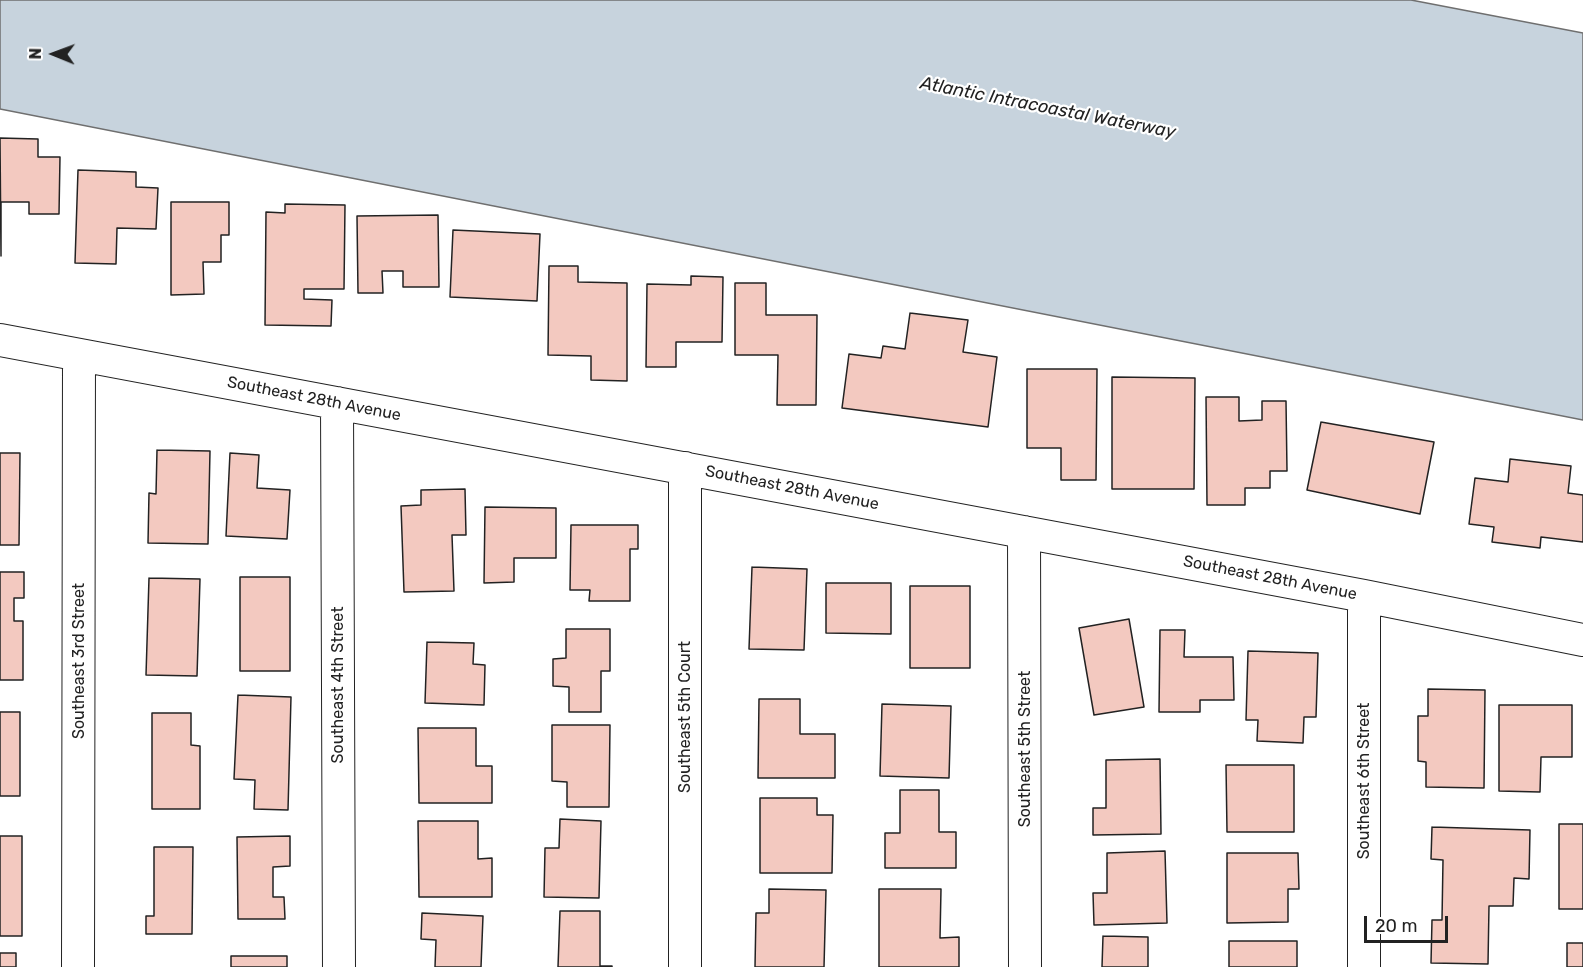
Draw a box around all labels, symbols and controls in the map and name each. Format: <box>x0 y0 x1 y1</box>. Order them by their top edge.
north arrow <box>24 24 84 84</box>
text: N <box>26 48 45 60</box>
water label: Atlantic Intracoastal Waterway <box>918 73 1178 143</box>
street label: Southeast 28th Avenue <box>226 373 402 425</box>
street label: Southeast 28th Avenue <box>704 462 880 514</box>
street label: Southeast 28th Avenue <box>1182 552 1358 604</box>
street label: Southeast 3rd Street <box>69 583 89 739</box>
street label: Southeast 4th Street <box>328 607 348 763</box>
street label: Southeast 5th Court <box>675 641 695 793</box>
street label: Southeast 5th Street <box>1015 671 1035 827</box>
street label: Southeast 6th Street <box>1354 703 1374 859</box>
scale bar <box>1367 904 1451 942</box>
text: 20 m <box>1375 915 1417 937</box>

